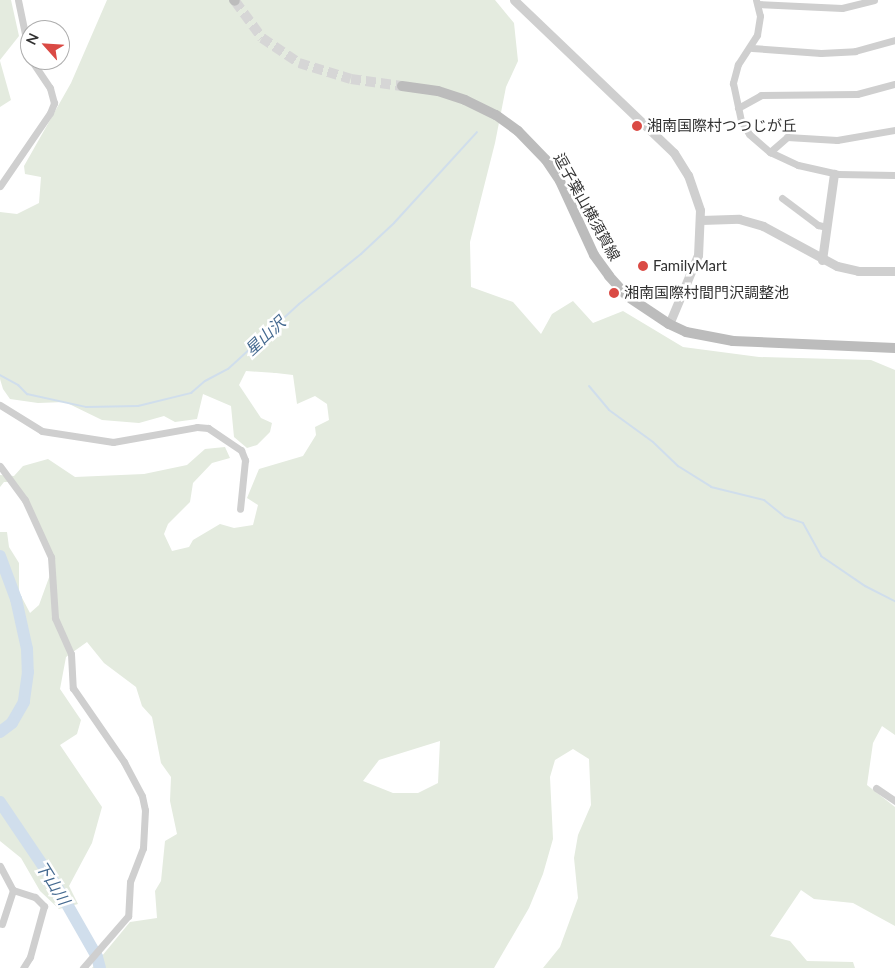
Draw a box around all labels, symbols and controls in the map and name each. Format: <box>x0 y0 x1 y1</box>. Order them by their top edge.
north arrow <box>20 20 70 70</box>
text: N <box>22 30 42 47</box>
place label: 湘南国際村つつじが丘 <box>647 117 797 135</box>
marker: 湘南国際村つつじが丘 <box>631 120 643 132</box>
street label: 逗子葉山横須賀線 <box>550 150 624 264</box>
place label: FamilyMart <box>653 257 727 275</box>
marker: FamilyMart <box>637 260 649 272</box>
place label: 湘南国際村間門沢調整池 <box>624 284 789 302</box>
marker: 湘南国際村間門沢調整池 <box>608 287 620 299</box>
water label: 星山沢 <box>241 313 289 359</box>
water label: 下山川 <box>32 858 74 908</box>

